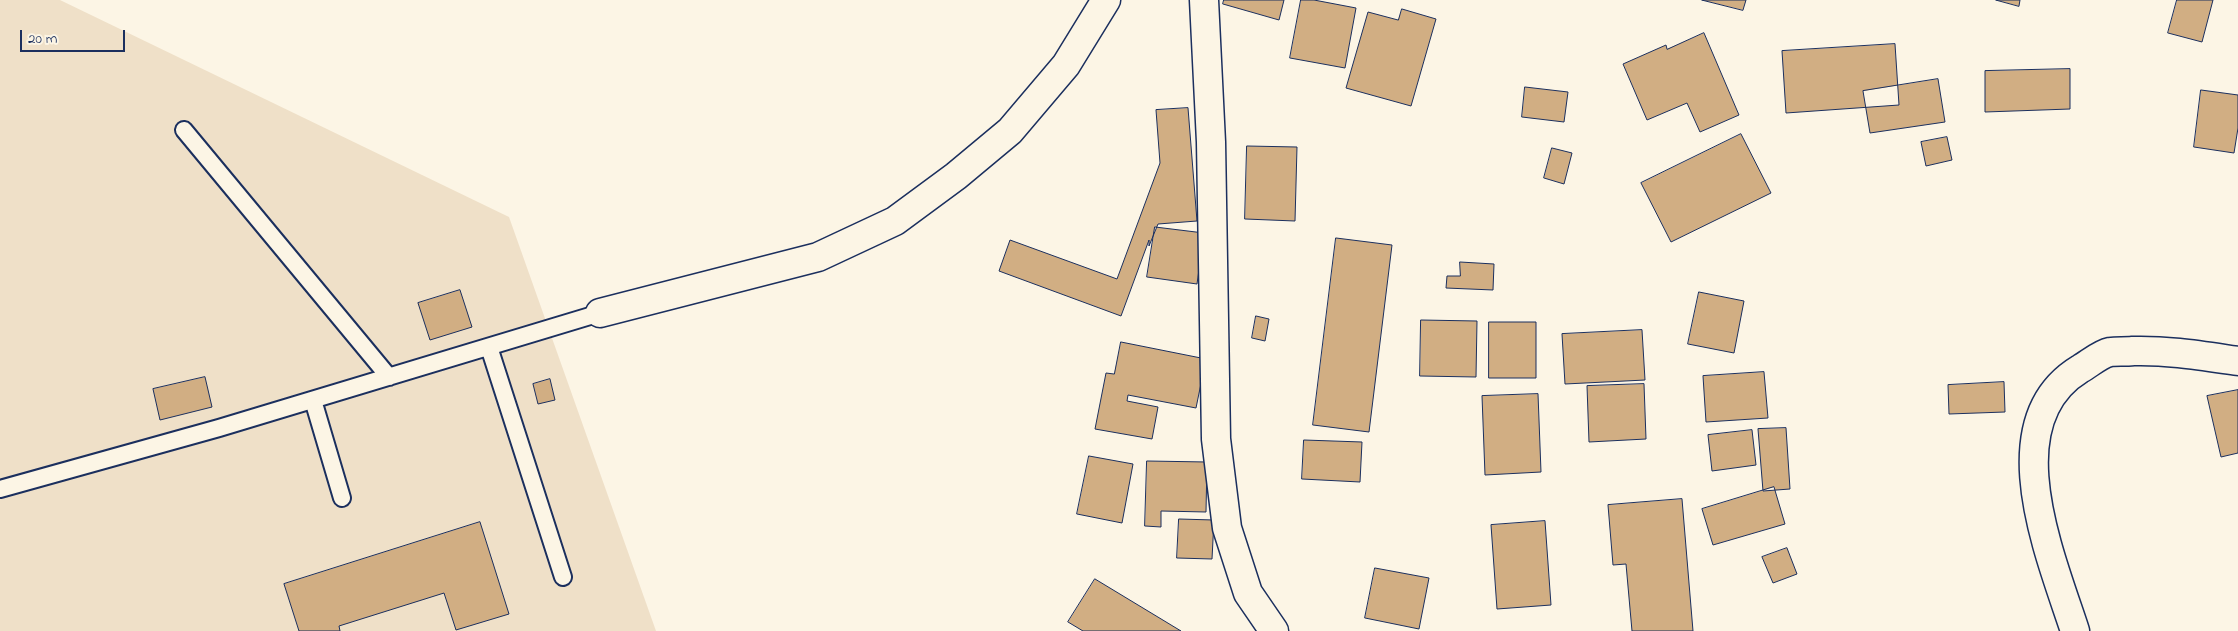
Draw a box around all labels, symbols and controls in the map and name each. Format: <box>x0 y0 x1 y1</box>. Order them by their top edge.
scale bar <box>22 20 128 52</box>
text: 20 m <box>28 28 57 50</box>

